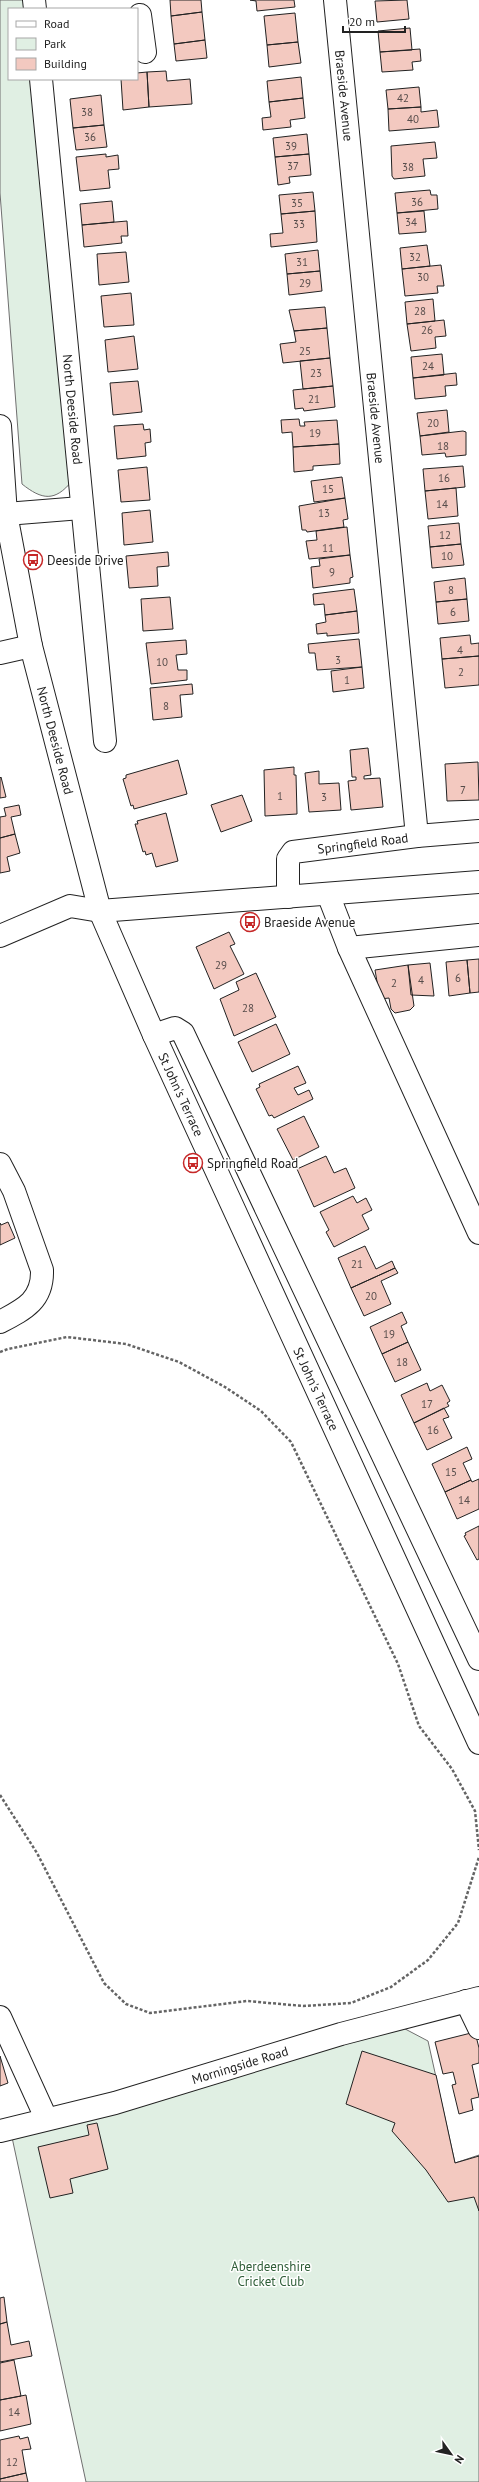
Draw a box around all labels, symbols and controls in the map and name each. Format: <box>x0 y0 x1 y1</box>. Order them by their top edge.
legend <box>8 8 138 80</box>
scale bar <box>343 8 405 34</box>
text: 20 m <box>349 14 375 29</box>
text: Road <box>44 16 69 31</box>
text: Park <box>44 36 66 51</box>
street label: Braeside Avenue <box>331 49 357 142</box>
text: Building <box>44 56 87 71</box>
house number: 42 <box>397 91 409 105</box>
house number: 38 <box>81 105 93 119</box>
house number: 40 <box>407 112 419 126</box>
house number: 36 <box>84 130 96 144</box>
house number: 39 <box>285 139 297 153</box>
house number: 37 <box>287 159 299 173</box>
house number: 38 <box>402 160 414 174</box>
house number: 36 <box>411 195 423 209</box>
house number: 35 <box>291 196 303 210</box>
house number: 34 <box>405 215 417 229</box>
house number: 33 <box>293 217 305 231</box>
house number: 32 <box>409 250 421 264</box>
house number: 31 <box>296 255 308 269</box>
house number: 30 <box>417 270 429 284</box>
house number: 29 <box>299 276 311 290</box>
house number: 28 <box>414 304 426 318</box>
house number: 26 <box>421 323 433 337</box>
house number: 25 <box>299 344 311 358</box>
street label: North Deeside Road <box>59 354 87 465</box>
house number: 24 <box>422 359 434 373</box>
house number: 23 <box>310 366 322 380</box>
street label: Braeside Avenue <box>363 372 389 464</box>
house number: 21 <box>308 392 320 406</box>
house number: 20 <box>427 416 439 430</box>
house number: 19 <box>309 426 321 440</box>
house number: 18 <box>437 439 449 453</box>
house number: 16 <box>438 471 450 485</box>
house number: 15 <box>322 482 334 496</box>
house number: 14 <box>436 497 448 511</box>
house number: 13 <box>318 506 330 520</box>
house number: 12 <box>439 528 451 542</box>
house number: 11 <box>322 541 334 555</box>
bus stop icon: Deeside Drive <box>22 549 44 571</box>
house number: 10 <box>441 549 453 563</box>
place label: Deeside Drive <box>47 552 124 569</box>
house number: 9 <box>329 565 335 579</box>
house number: 8 <box>448 583 454 597</box>
house number: 6 <box>450 605 456 619</box>
house number: 4 <box>457 643 463 657</box>
house number: 3 <box>335 653 341 667</box>
house number: 10 <box>156 655 168 669</box>
house number: 2 <box>458 665 464 679</box>
house number: 1 <box>344 673 350 687</box>
street label: North Deeside Road <box>33 685 78 796</box>
house number: 8 <box>163 699 169 713</box>
house number: 7 <box>460 783 466 797</box>
house number: 1 <box>277 789 283 803</box>
house number: 3 <box>321 790 327 804</box>
street label: Springfield Road <box>316 829 409 857</box>
bus stop icon: Braeside Avenue <box>239 911 261 933</box>
place label: Braeside Avenue <box>264 914 355 931</box>
house number: 29 <box>215 958 227 972</box>
house number: 6 <box>455 971 461 985</box>
house number: 4 <box>418 973 424 987</box>
house number: 2 <box>391 976 397 990</box>
house number: 28 <box>242 1001 254 1015</box>
street label: St John's Terrace <box>155 1050 208 1139</box>
bus stop icon: Springfield Road <box>182 1152 204 1174</box>
place label: Springfield Road <box>207 1155 298 1172</box>
house number: 21 <box>351 1257 363 1271</box>
house number: 20 <box>365 1289 377 1303</box>
house number: 19 <box>383 1327 395 1341</box>
street label: St John's Terrace <box>290 1344 343 1433</box>
house number: 18 <box>396 1355 408 1369</box>
house number: 17 <box>421 1397 433 1411</box>
house number: 16 <box>427 1423 439 1437</box>
house number: 15 <box>445 1465 457 1479</box>
house number: 14 <box>458 1493 470 1507</box>
street label: Morningside Road <box>190 2042 290 2088</box>
park label: Aberdeenshire Cricket Club <box>231 2258 311 2290</box>
house number: 14 <box>8 2405 20 2419</box>
north arrow <box>431 2434 471 2474</box>
text: N <box>452 2453 467 2466</box>
house number: 12 <box>6 2455 18 2469</box>

